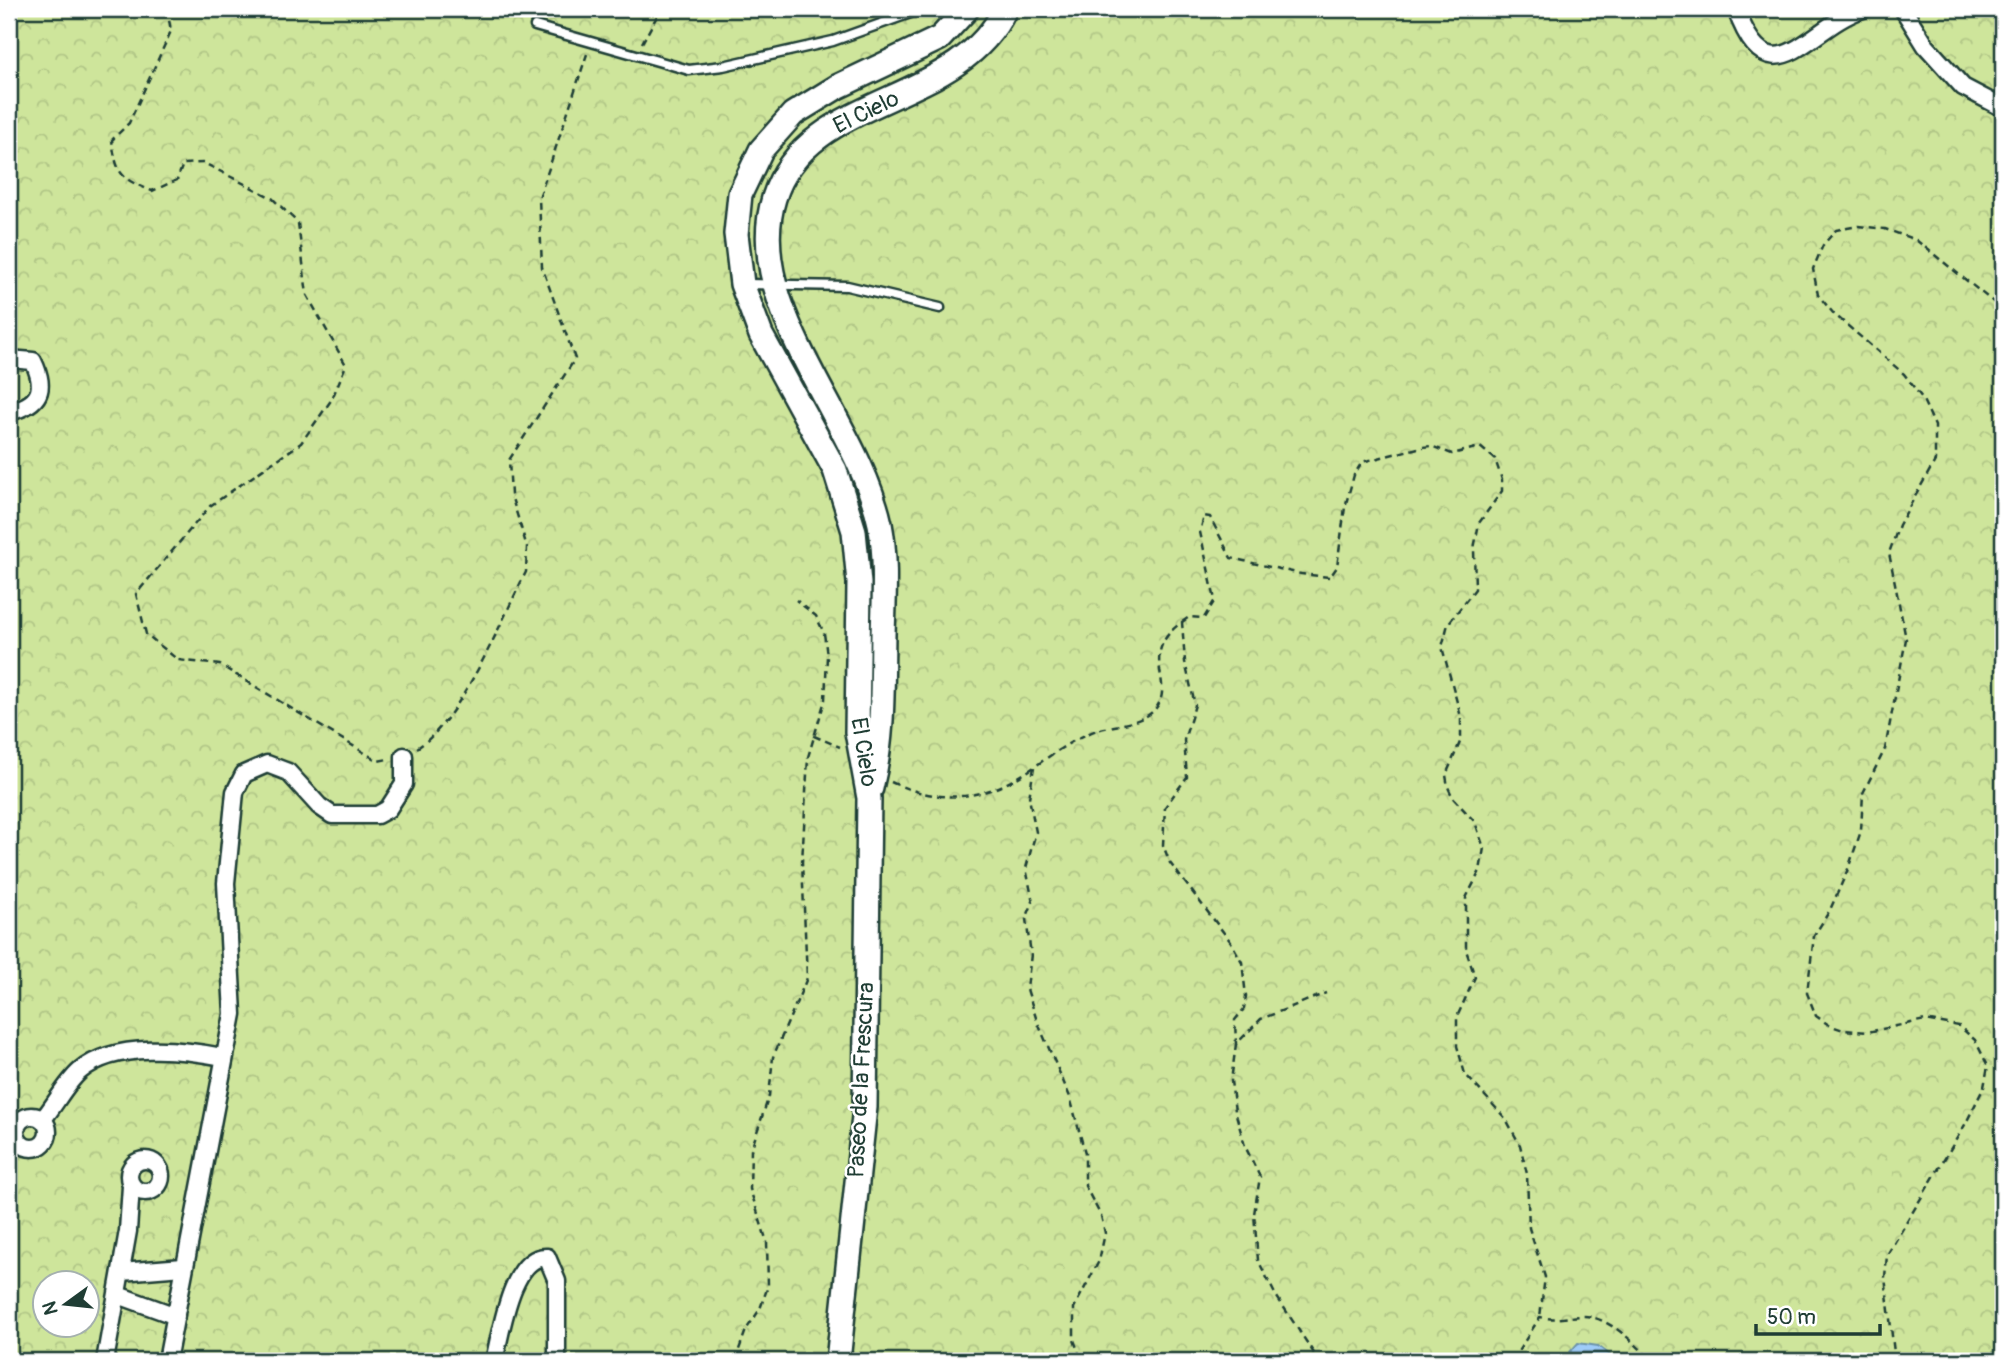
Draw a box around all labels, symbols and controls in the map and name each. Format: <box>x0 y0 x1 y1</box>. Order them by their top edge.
street label: El Cielo <box>828 84 904 140</box>
street label: El Cielo <box>844 715 884 789</box>
street label: Paseo de la Frescura <box>841 981 881 1179</box>
north arrow <box>32 1268 102 1338</box>
scale bar <box>1756 1293 1881 1337</box>
text: N <box>37 1299 64 1317</box>
text: 50 m <box>1767 1304 1816 1331</box>

